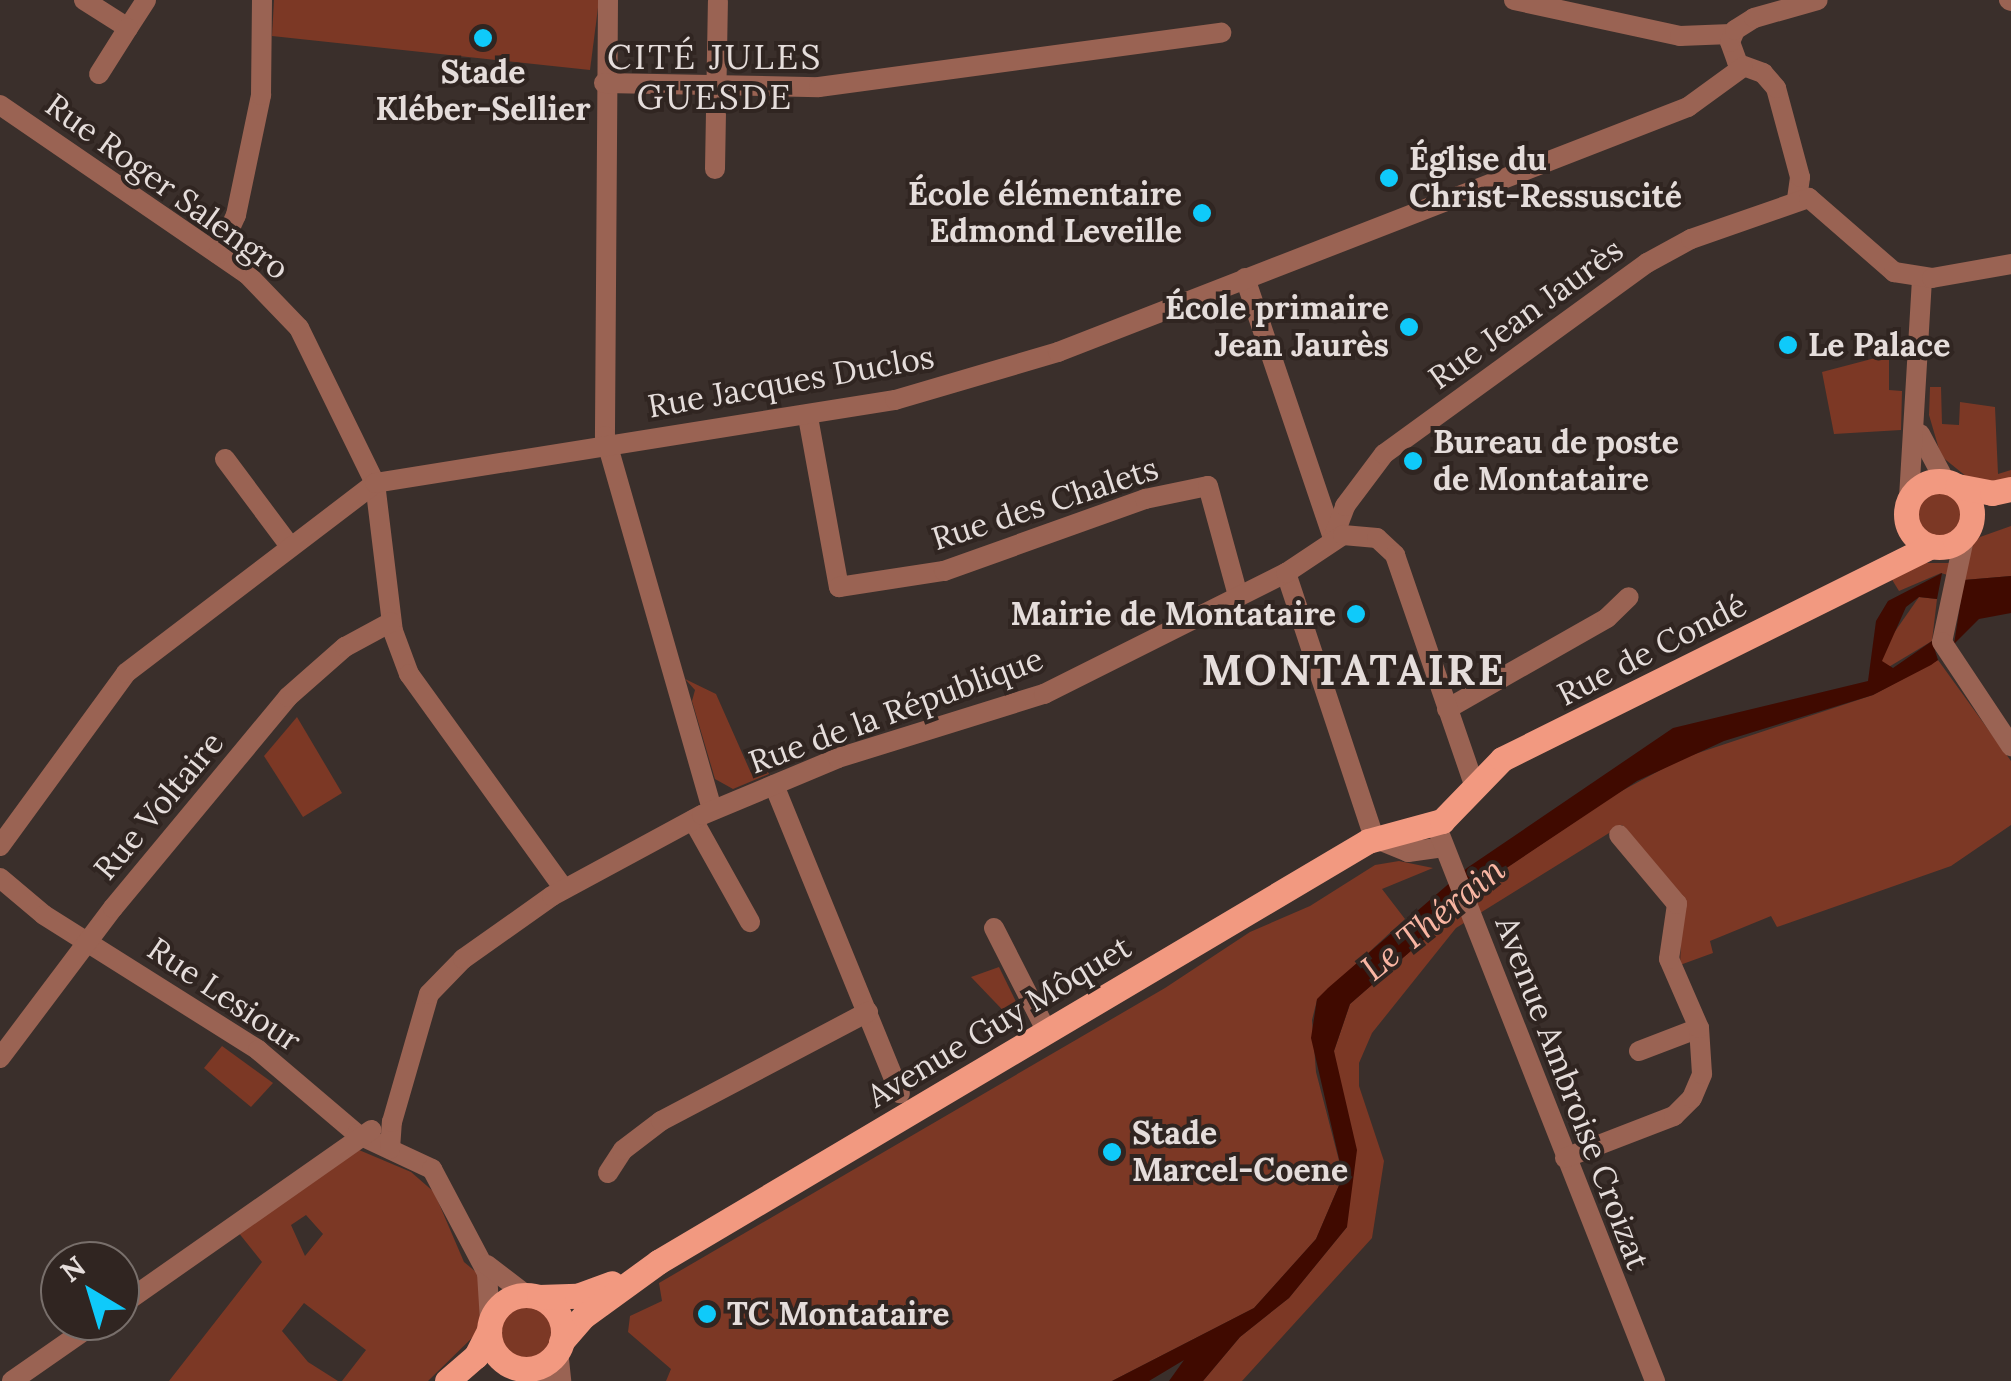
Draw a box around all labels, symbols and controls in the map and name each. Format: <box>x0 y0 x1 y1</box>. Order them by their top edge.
marker: Stade Kléber-Sellier <box>472 27 494 49</box>
district label: CITÉ JULES GUESDE <box>607 36 823 118</box>
place label: Stade Kléber-Sellier <box>375 54 591 129</box>
street label: Rue Roger Salengro <box>38 86 296 288</box>
place label: Église du Christ-Ressuscité <box>1409 141 1682 216</box>
marker: Église du Christ-Ressuscité <box>1378 167 1400 189</box>
place label: École élémentaire Edmond Leveille <box>908 176 1182 251</box>
marker: École élémentaire Edmond Leveille <box>1191 202 1213 224</box>
street label: Rue Jean Jaurès <box>1421 231 1631 397</box>
place label: École primaire Jean Jaurès <box>1165 290 1389 365</box>
marker: École primaire Jean Jaurès <box>1398 316 1420 338</box>
place label: Le Palace <box>1808 326 1950 364</box>
marker: Le Palace <box>1777 334 1799 356</box>
street label: Rue Jacques Duclos <box>645 338 937 426</box>
place label: Bureau de poste de Montataire <box>1433 424 1679 499</box>
street label: Rue des Chalets <box>927 449 1163 559</box>
marker: Bureau de poste de Montataire <box>1402 450 1424 472</box>
street label: Rue de Condé <box>1551 586 1753 714</box>
place label: Mairie de Montataire <box>1010 595 1336 633</box>
marker: Mairie de Montataire <box>1345 603 1367 625</box>
street label: Rue de la République <box>744 640 1048 782</box>
district label: MONTATAIRE <box>1202 645 1506 695</box>
street label: Rue Voltaire <box>86 724 232 888</box>
water label: Le Thérain <box>1353 848 1513 990</box>
street label: Avenue Ambroise Croizat <box>1487 911 1657 1275</box>
street label: Avenue Guy Môquet <box>860 928 1138 1116</box>
street label: Rue Lesiour <box>140 930 308 1060</box>
place label: Stade Marcel-Coene <box>1132 1115 1348 1190</box>
marker: Stade Marcel-Coene <box>1101 1141 1123 1163</box>
north arrow <box>40 1241 140 1341</box>
text: N <box>53 1248 92 1290</box>
place label: TC Montataire <box>727 1295 950 1333</box>
marker: TC Montataire <box>696 1303 718 1325</box>

